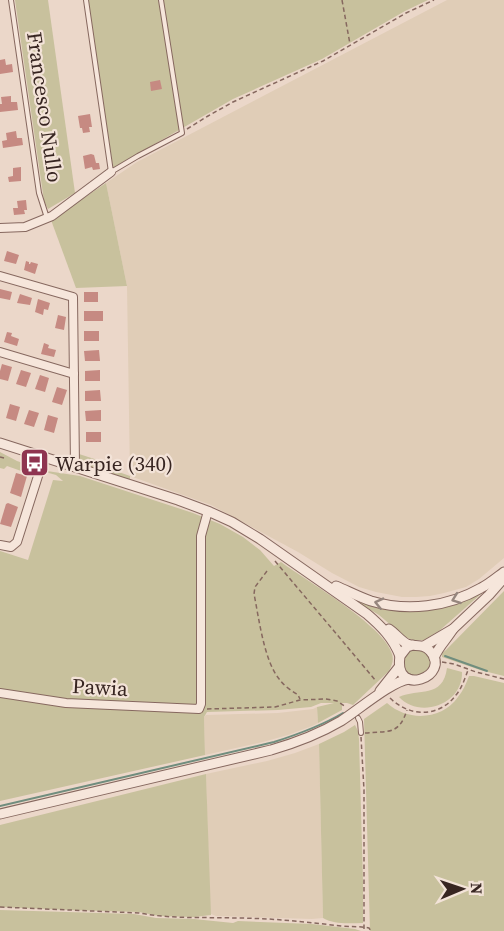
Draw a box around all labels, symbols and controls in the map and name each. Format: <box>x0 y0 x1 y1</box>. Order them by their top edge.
street label: Francesco Nullo <box>20 30 70 184</box>
bus stop icon: Warpie (340) <box>18 447 50 479</box>
place label: Warpie (340) <box>55 449 173 478</box>
one-way arrow <box>452 591 462 604</box>
one-way arrow <box>374 597 384 610</box>
street label: Pawia <box>71 671 129 703</box>
north arrow <box>432 859 492 919</box>
text: N <box>466 882 488 895</box>

